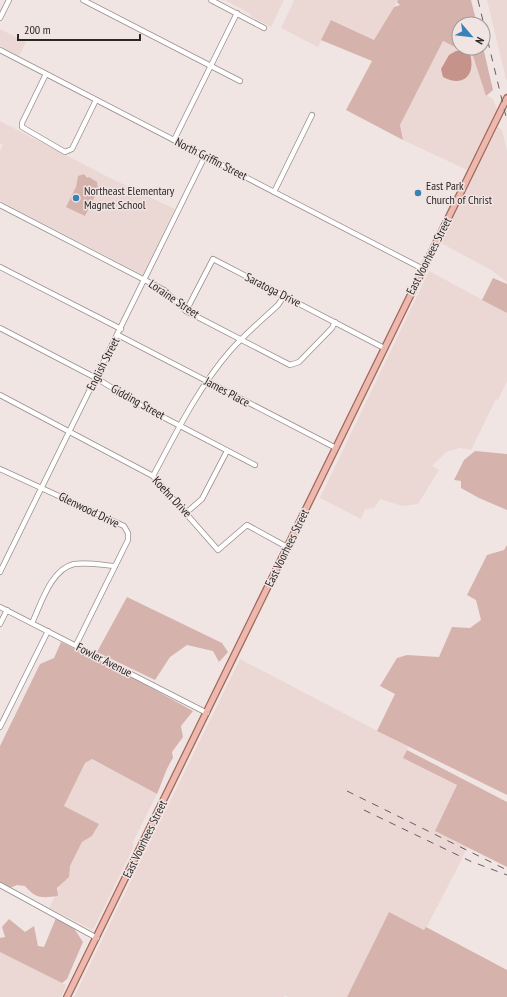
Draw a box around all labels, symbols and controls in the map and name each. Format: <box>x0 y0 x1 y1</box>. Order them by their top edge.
scale bar <box>18 16 140 42</box>
north arrow <box>451 16 491 56</box>
text: 200 m <box>24 22 51 37</box>
text: N <box>472 35 487 47</box>
street label: North Griffin Street <box>173 134 250 184</box>
place label: East Park Church of Christ <box>426 178 493 207</box>
place label: Northeast Elementary Magnet School <box>84 183 175 212</box>
marker: East Park Church of Christ <box>413 188 423 198</box>
marker: Northeast Elementary Magnet School <box>71 193 81 203</box>
street label: East Voorhees Street <box>403 214 455 297</box>
street label: Saratoga Drive <box>243 269 304 310</box>
street label: Loraine Street <box>146 276 203 321</box>
street label: English Street <box>83 334 123 393</box>
street label: James Place <box>201 373 252 410</box>
street label: Gidding Street <box>109 381 168 423</box>
street label: Koehn Drive <box>150 473 195 520</box>
street label: Glenwood Drive <box>56 488 122 531</box>
street label: East Voorhees Street <box>261 506 312 589</box>
street label: Fowler Avenue <box>74 639 135 680</box>
street label: East Voorhees Street <box>119 797 170 880</box>

